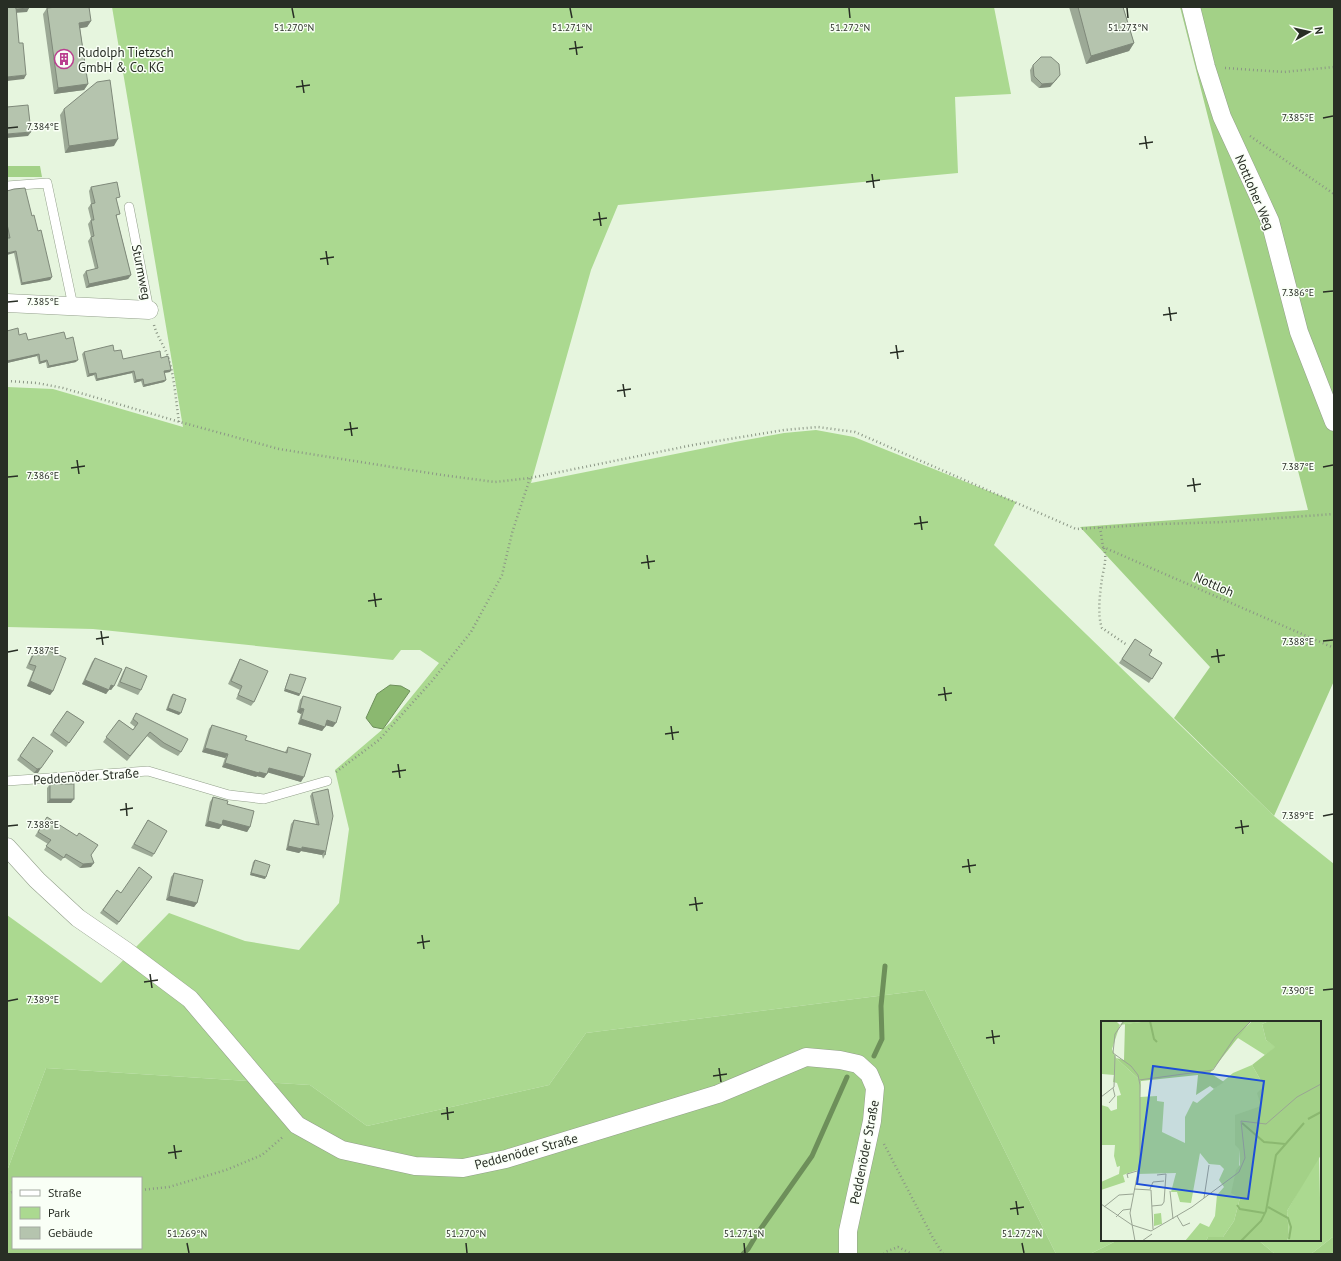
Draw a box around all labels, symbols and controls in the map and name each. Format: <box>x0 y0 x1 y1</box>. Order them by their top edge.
north arrow <box>1289 12 1329 52</box>
text: 51.270°N <box>274 21 314 34</box>
text: 51.271°N <box>552 21 592 34</box>
text: 51.272°N <box>830 21 870 34</box>
text: 51.273°N <box>1108 21 1148 34</box>
text: N <box>1311 26 1326 35</box>
place label: Rudolph Tietzsch GmbH & Co. KG <box>78 44 174 76</box>
building icon: Rudolph Tietzsch GmbH & Co. KG <box>53 48 75 70</box>
text: 7.385°E <box>1282 111 1314 124</box>
text: 7.384°E <box>27 120 59 133</box>
street label: Nottloher Weg <box>1231 152 1278 232</box>
street label: Sturmweg <box>128 243 155 301</box>
text: 7.386°E <box>1282 286 1314 299</box>
text: 7.385°E <box>27 295 59 308</box>
text: 7.387°E <box>1282 460 1314 473</box>
text: 7.386°E <box>27 469 59 482</box>
street label: Nottloh <box>1191 568 1237 601</box>
text: 7.388°E <box>1282 635 1314 648</box>
text: 7.387°E <box>27 644 59 657</box>
street label: Peddenöder Straße <box>33 764 140 789</box>
text: 7.389°E <box>1282 809 1314 822</box>
text: 7.388°E <box>27 818 59 831</box>
text: 7.390°E <box>1282 984 1314 997</box>
text: 7.389°E <box>27 993 59 1006</box>
inset map <box>1101 1021 1321 1241</box>
street label: Peddenöder Straße <box>846 1098 883 1206</box>
street label: Peddenöder Straße <box>473 1130 580 1173</box>
legend <box>12 1177 142 1249</box>
text: Straße <box>48 1185 82 1200</box>
text: Park <box>48 1205 70 1220</box>
text: Gebäude <box>48 1225 93 1240</box>
text: 51.269°N <box>167 1227 207 1240</box>
text: 51.270°N <box>446 1227 486 1240</box>
text: 51.271°N <box>724 1227 764 1240</box>
text: 51.272°N <box>1002 1227 1042 1240</box>

